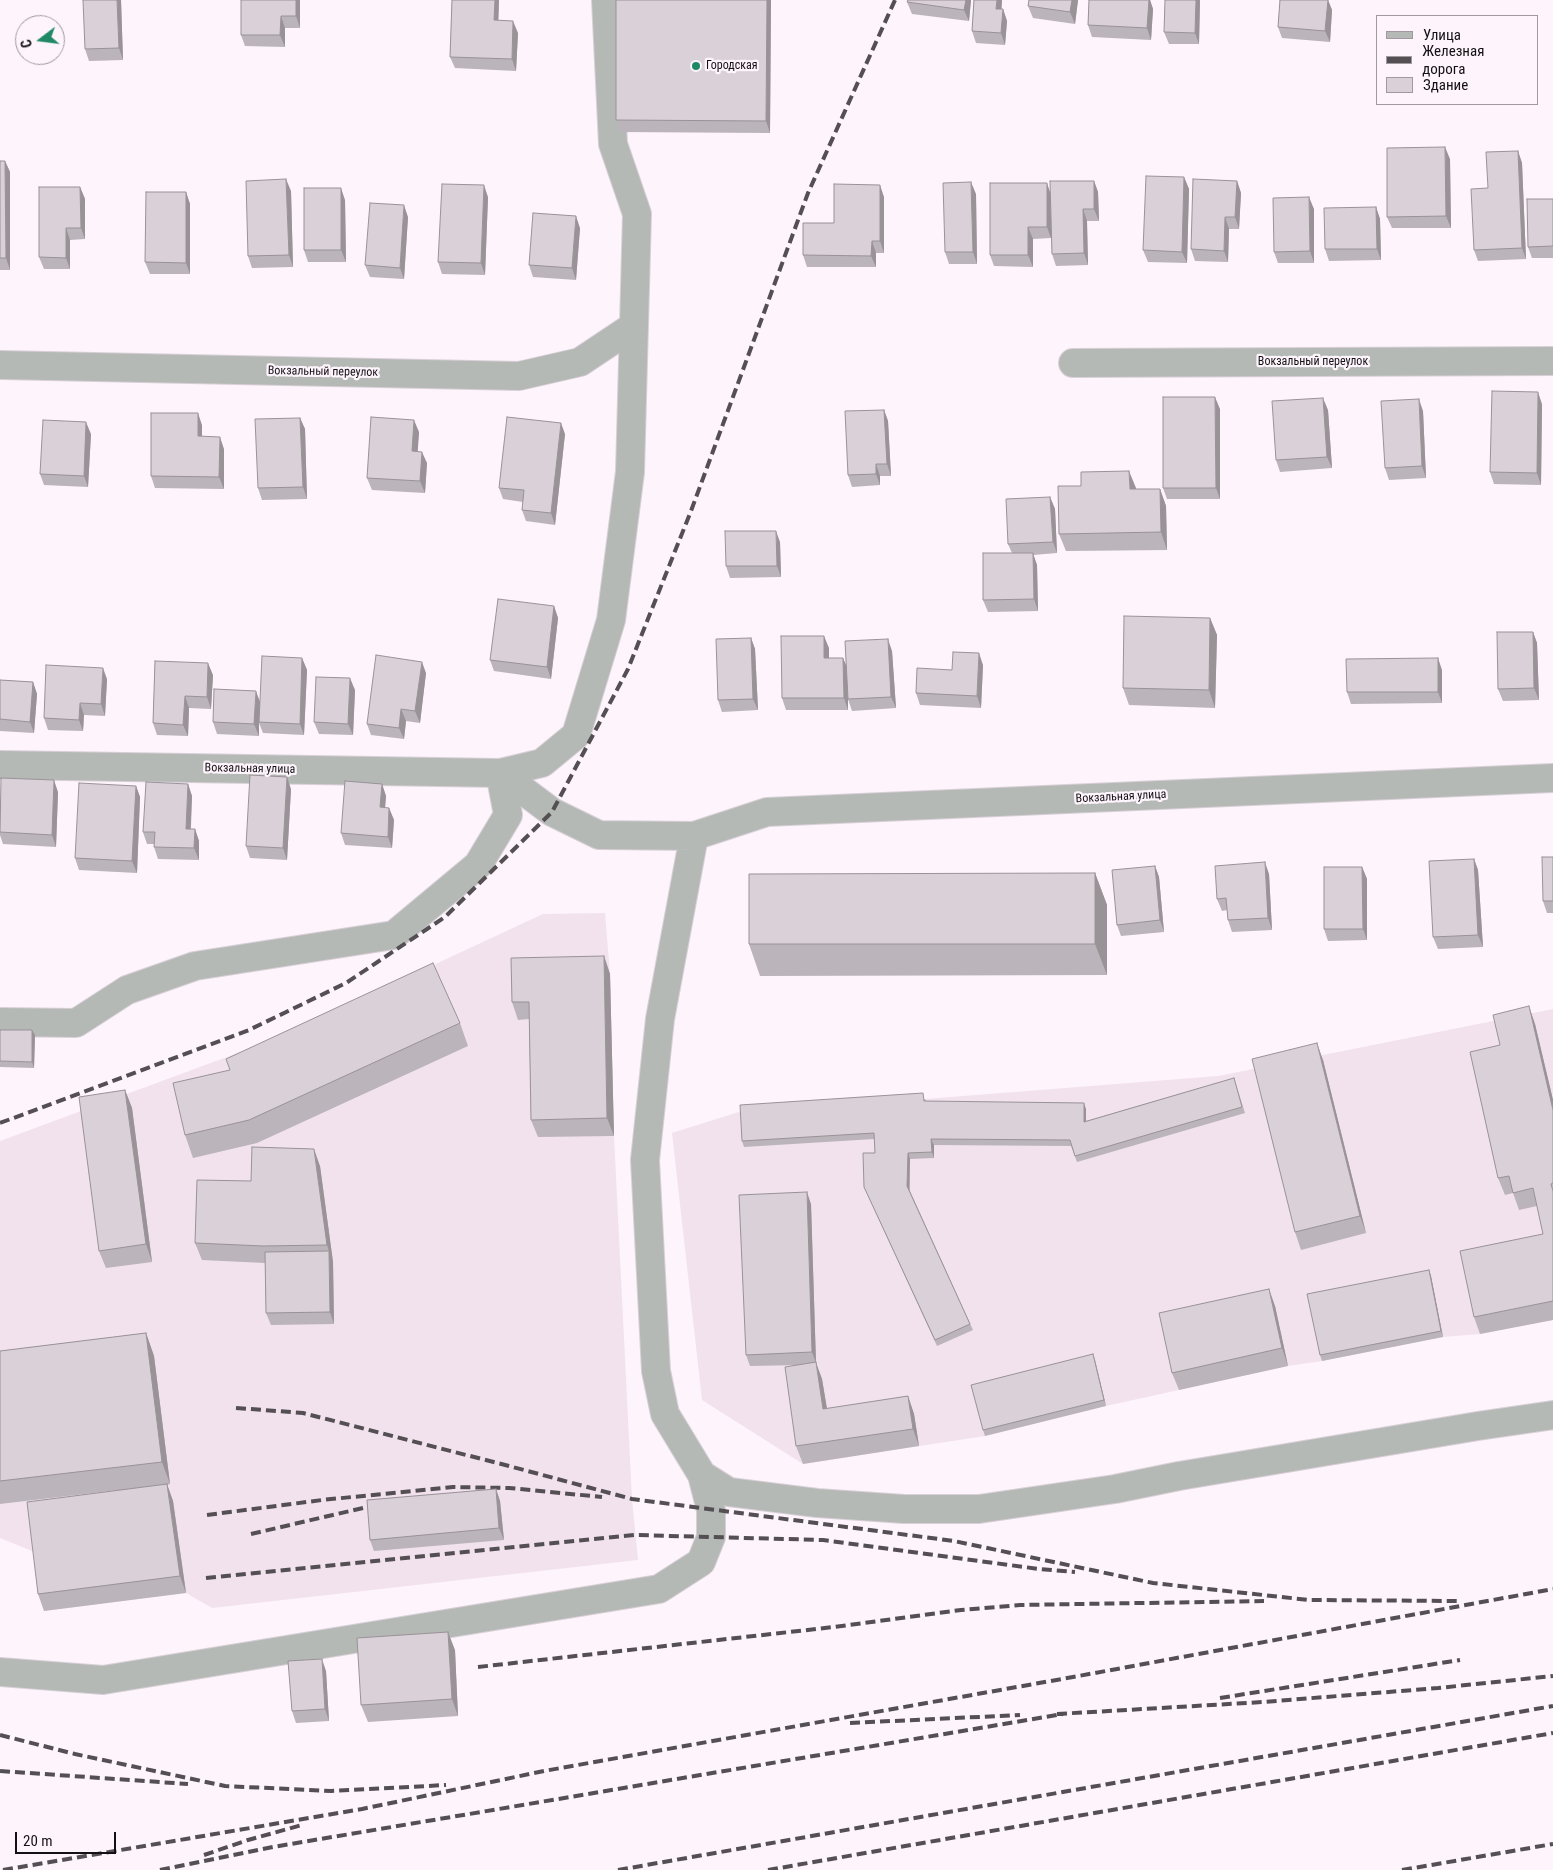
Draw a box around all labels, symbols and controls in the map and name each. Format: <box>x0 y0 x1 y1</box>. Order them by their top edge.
north arrow <box>15 15 65 65</box>
legend <box>1376 15 1538 105</box>
text: Улица <box>1423 26 1461 44</box>
text: С <box>18 38 35 50</box>
text: Железная дорога <box>1422 42 1484 78</box>
place label: Городская <box>706 59 758 73</box>
marker: Городская <box>690 60 702 72</box>
text: Здание <box>1423 76 1468 94</box>
street label: Вокзальный переулок <box>1258 355 1368 369</box>
street label: Вокзальный переулок <box>268 364 378 380</box>
street label: Вокзальная улица <box>205 761 295 777</box>
street label: Вокзальная улица <box>1075 787 1167 807</box>
scale bar <box>18 1822 119 1854</box>
text: 20 m <box>23 1832 53 1850</box>

